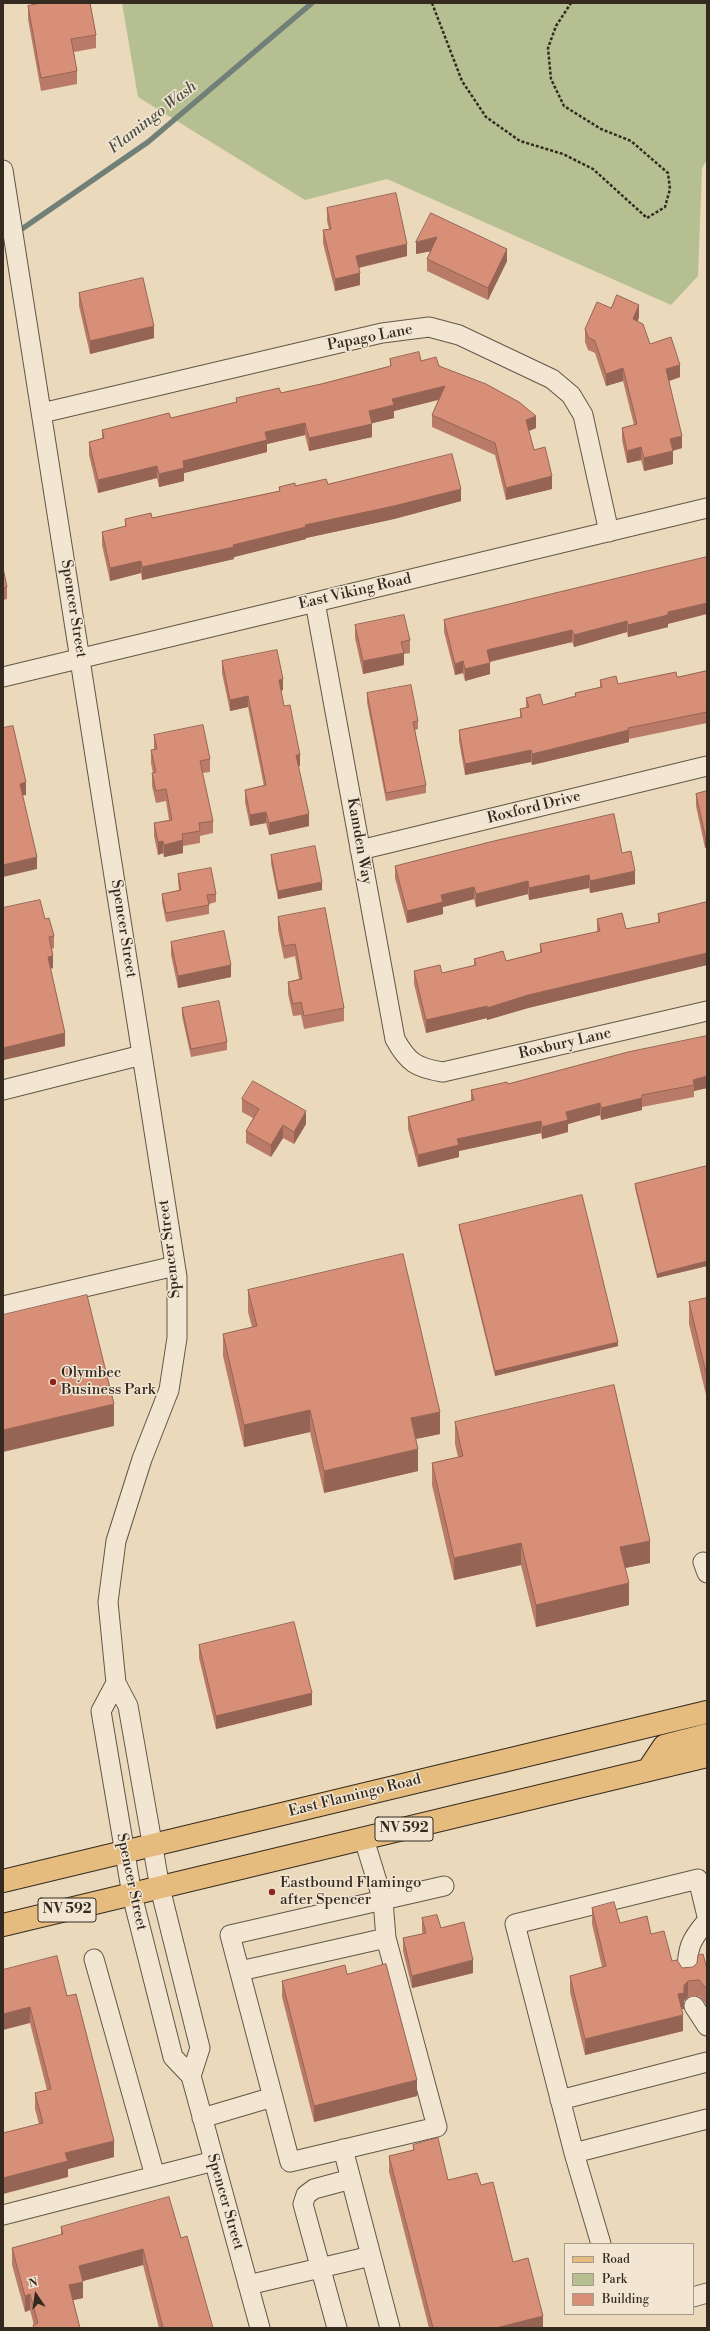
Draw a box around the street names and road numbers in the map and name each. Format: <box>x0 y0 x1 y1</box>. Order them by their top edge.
street label: Papago Lane <box>326 321 414 355</box>
street label: Spencer Street <box>56 559 90 659</box>
street label: East Viking Road <box>297 570 413 614</box>
street label: Roxford Drive <box>485 788 583 828</box>
street label: Kamden Way <box>343 796 375 886</box>
street label: Spencer Street <box>106 879 140 979</box>
street label: Roxbury Lane <box>517 1025 613 1063</box>
street label: Spencer Street <box>155 1199 185 1299</box>
street label: East Flamingo Road <box>287 1771 423 1821</box>
road number: NV 592 <box>375 1817 433 1841</box>
street label: Spencer Street <box>112 1832 150 1932</box>
road number: NV 592 <box>38 1898 96 1922</box>
street label: Spencer Street <box>203 2152 247 2252</box>

